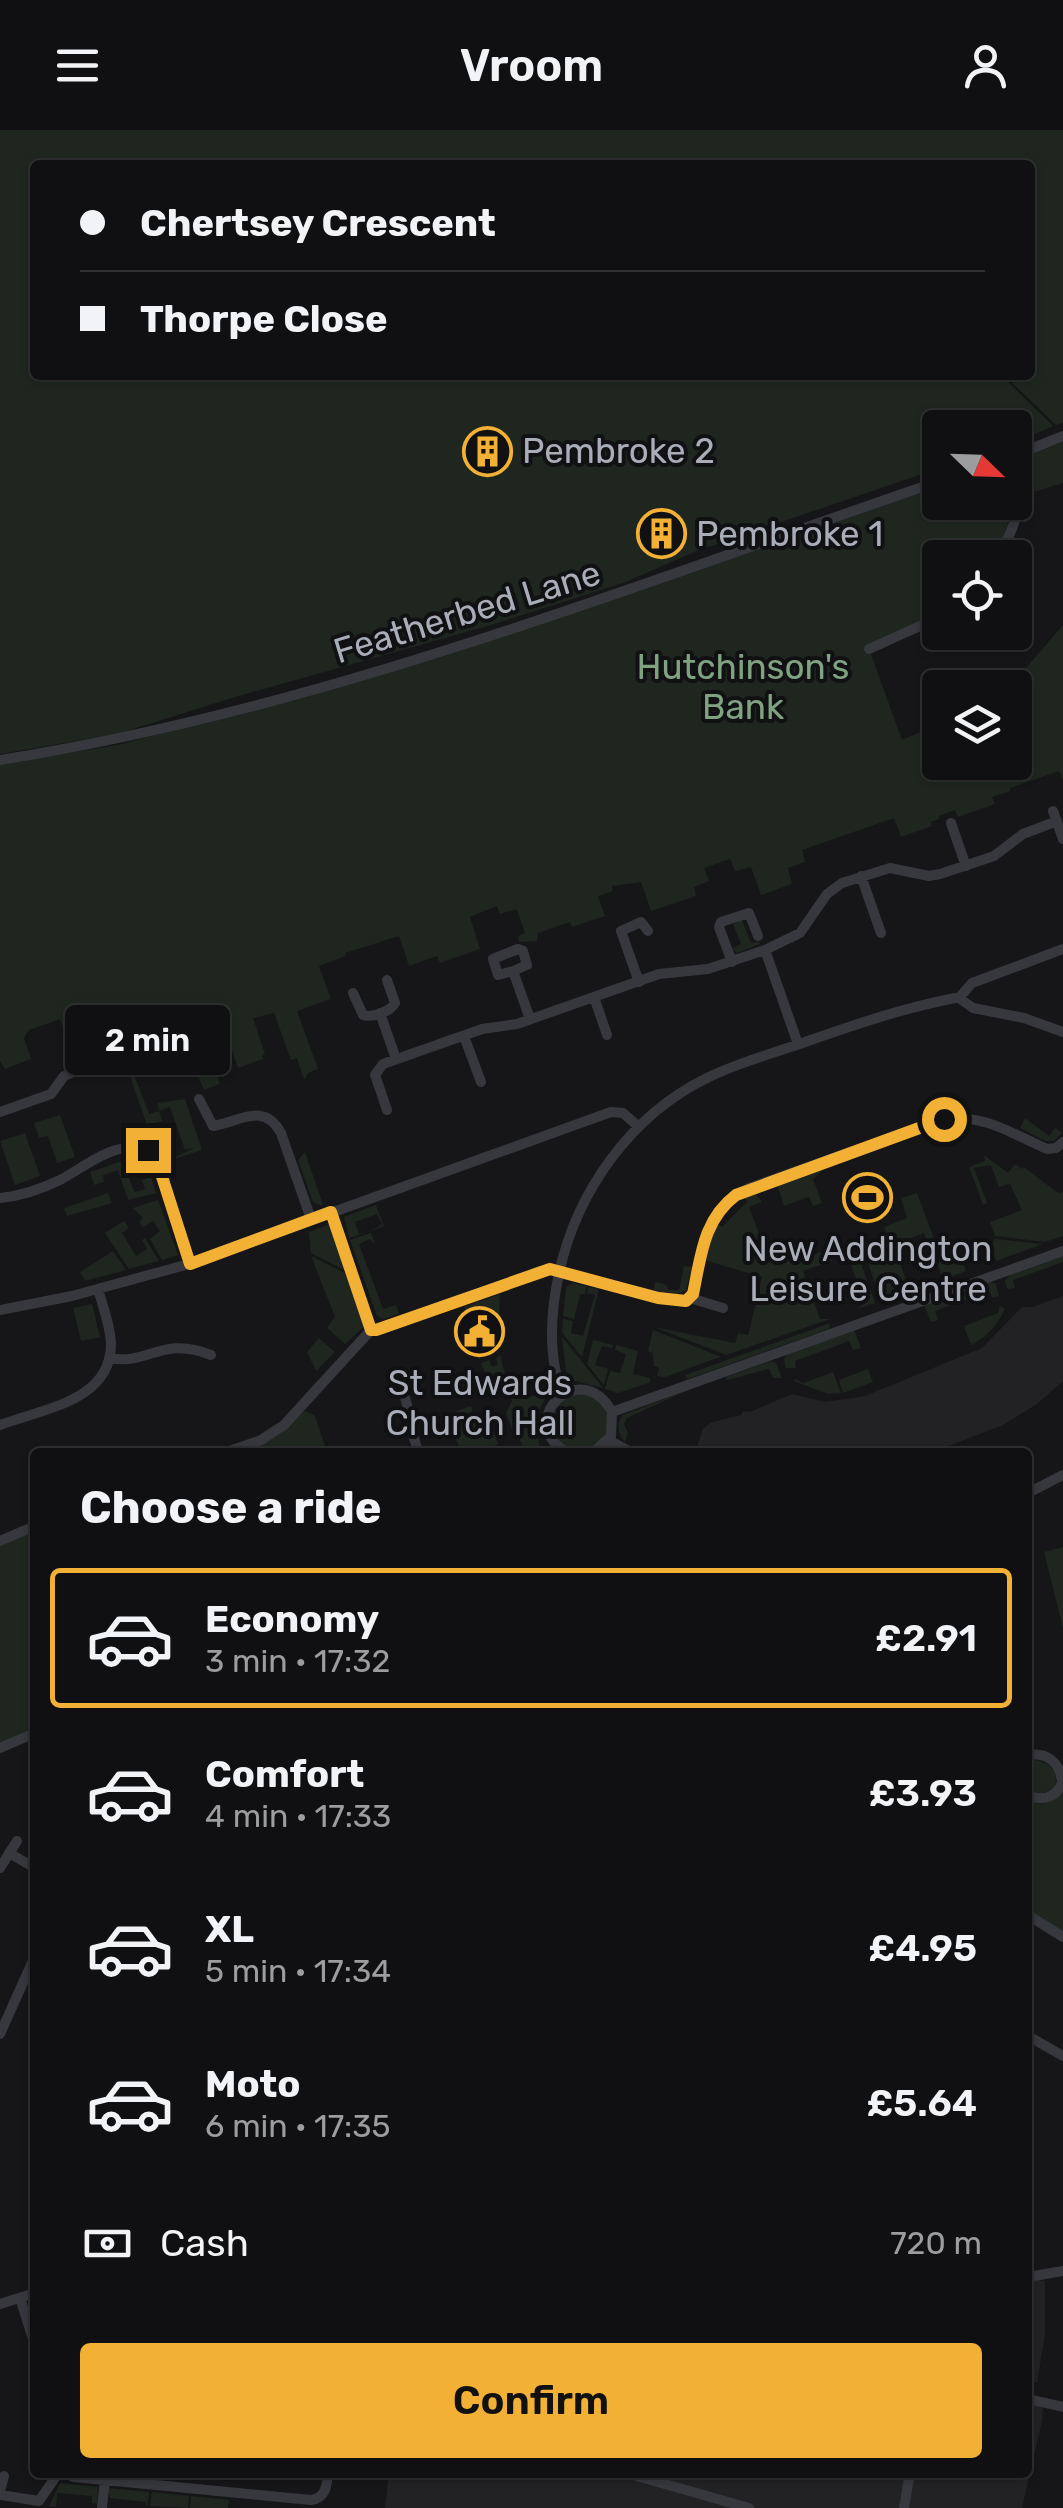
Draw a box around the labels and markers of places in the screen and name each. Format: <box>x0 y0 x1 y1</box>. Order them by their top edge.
building icon: Pembroke 2 <box>461 425 513 477</box>
place label: Pembroke 2 <box>522 430 715 472</box>
building icon: Pembroke 1 <box>635 508 687 560</box>
place label: Pembroke 1 <box>696 513 883 555</box>
sports icon: New Addington Leisure Centre <box>842 1171 894 1223</box>
place label: New Addington Leisure Centre <box>744 1228 992 1310</box>
public building icon: St Edwards Church Hall <box>454 1305 506 1357</box>
place label: St Edwards Church Hall <box>385 1362 575 1444</box>

